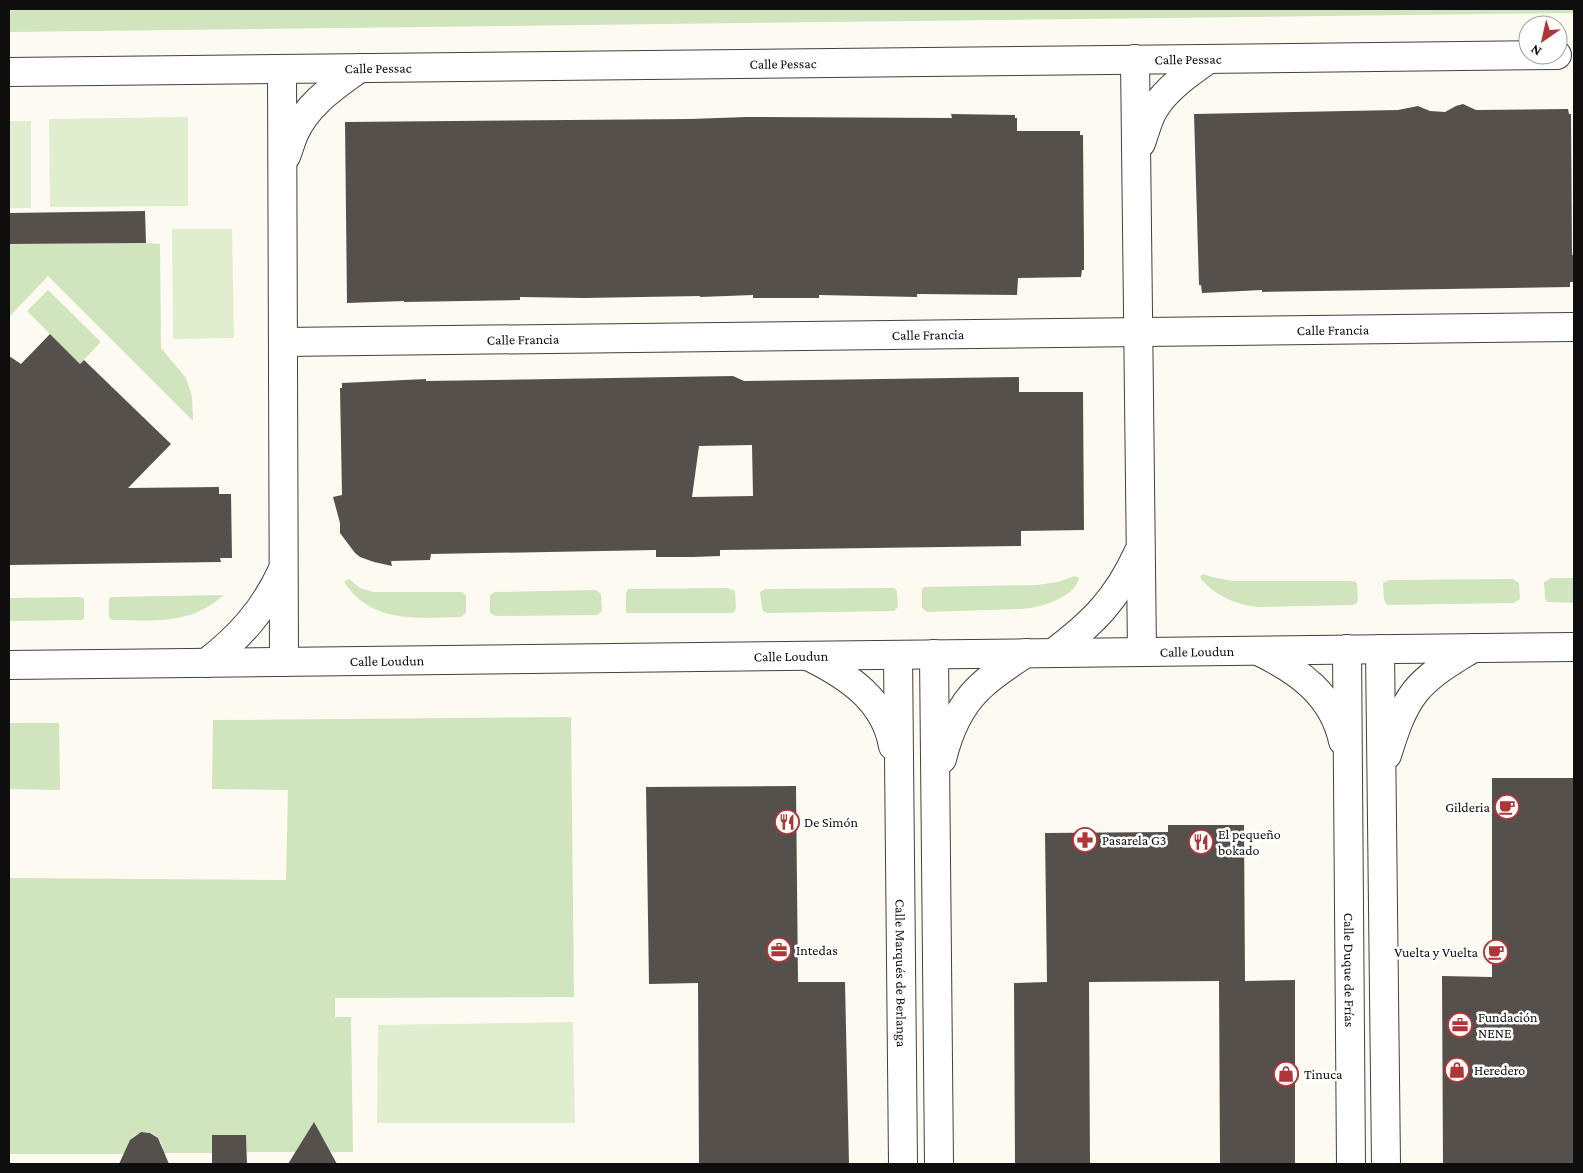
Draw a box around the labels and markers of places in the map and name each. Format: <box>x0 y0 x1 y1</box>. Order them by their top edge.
cafe icon: Gilderia <box>1494 794 1520 820</box>
place label: Gilderia <box>1445 799 1491 815</box>
restaurant icon: De Simón <box>774 809 800 835</box>
place label: De Simón <box>804 814 859 830</box>
place label: El pequeño bokado <box>1218 826 1281 858</box>
pharmacy icon: Pasarela G3 <box>1072 827 1098 853</box>
restaurant icon: El pequeño bokado <box>1188 829 1214 855</box>
place label: Pasarela G3 <box>1102 832 1166 848</box>
office icon: Intedas <box>766 937 792 963</box>
cafe icon: Vuelta y Vuelta <box>1483 939 1509 965</box>
place label: Intedas <box>796 942 838 958</box>
place label: Vuelta y Vuelta <box>1394 944 1479 960</box>
place label: Fundación NENE <box>1478 1009 1538 1041</box>
office icon: Fundación NENE <box>1447 1012 1473 1038</box>
shop icon: Heredero <box>1444 1057 1470 1083</box>
shop icon: Tinuca <box>1273 1061 1299 1087</box>
place label: Heredero <box>1474 1062 1525 1078</box>
place label: Tinuca <box>1304 1066 1343 1082</box>

